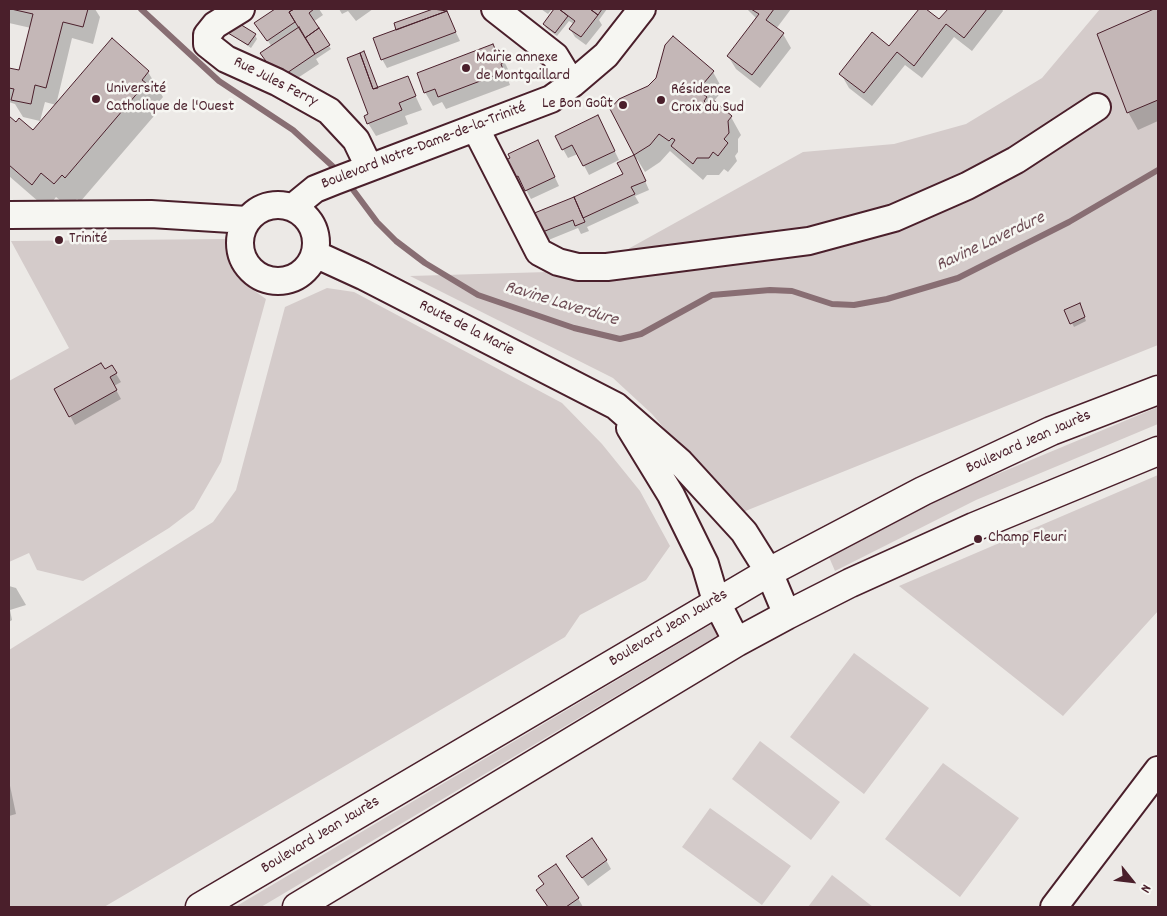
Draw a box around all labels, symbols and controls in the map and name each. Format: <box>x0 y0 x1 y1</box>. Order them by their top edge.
place label: Mairie annexe de Montgaillard <box>476 49 570 87</box>
street label: Rue Jules Ferry <box>230 54 320 112</box>
marker: Mairie annexe de Montgaillard <box>460 62 472 74</box>
place label: Université Catholique de l'Ouest <box>106 80 234 118</box>
place label: Résidence Croix du Sud <box>671 81 744 119</box>
marker: Université Catholique de l'Ouest <box>90 93 102 105</box>
marker: Résidence Croix du Sud <box>655 94 667 106</box>
place label: Le Bon Goût <box>542 95 613 115</box>
street label: Boulevard Notre-Dame-de-la-Trinité <box>319 99 529 195</box>
marker: Le Bon Goût <box>617 99 629 111</box>
water label: Ravine Laverdure <box>933 208 1049 278</box>
place label: Trinité <box>69 230 107 250</box>
marker: Trinité <box>53 234 65 246</box>
water label: Ravine Laverdure <box>502 278 620 332</box>
street label: Route de la Marie <box>415 297 517 361</box>
street label: Boulevard Jean Jaurès <box>963 407 1095 479</box>
place label: Champ Fleuri <box>988 529 1067 549</box>
marker: Champ Fleuri <box>972 533 984 545</box>
street label: Boulevard Jean Jaurès <box>606 586 732 672</box>
street label: Boulevard Jean Jaurès <box>258 793 384 879</box>
north arrow <box>1107 856 1157 906</box>
text: N <box>1135 880 1156 896</box>

